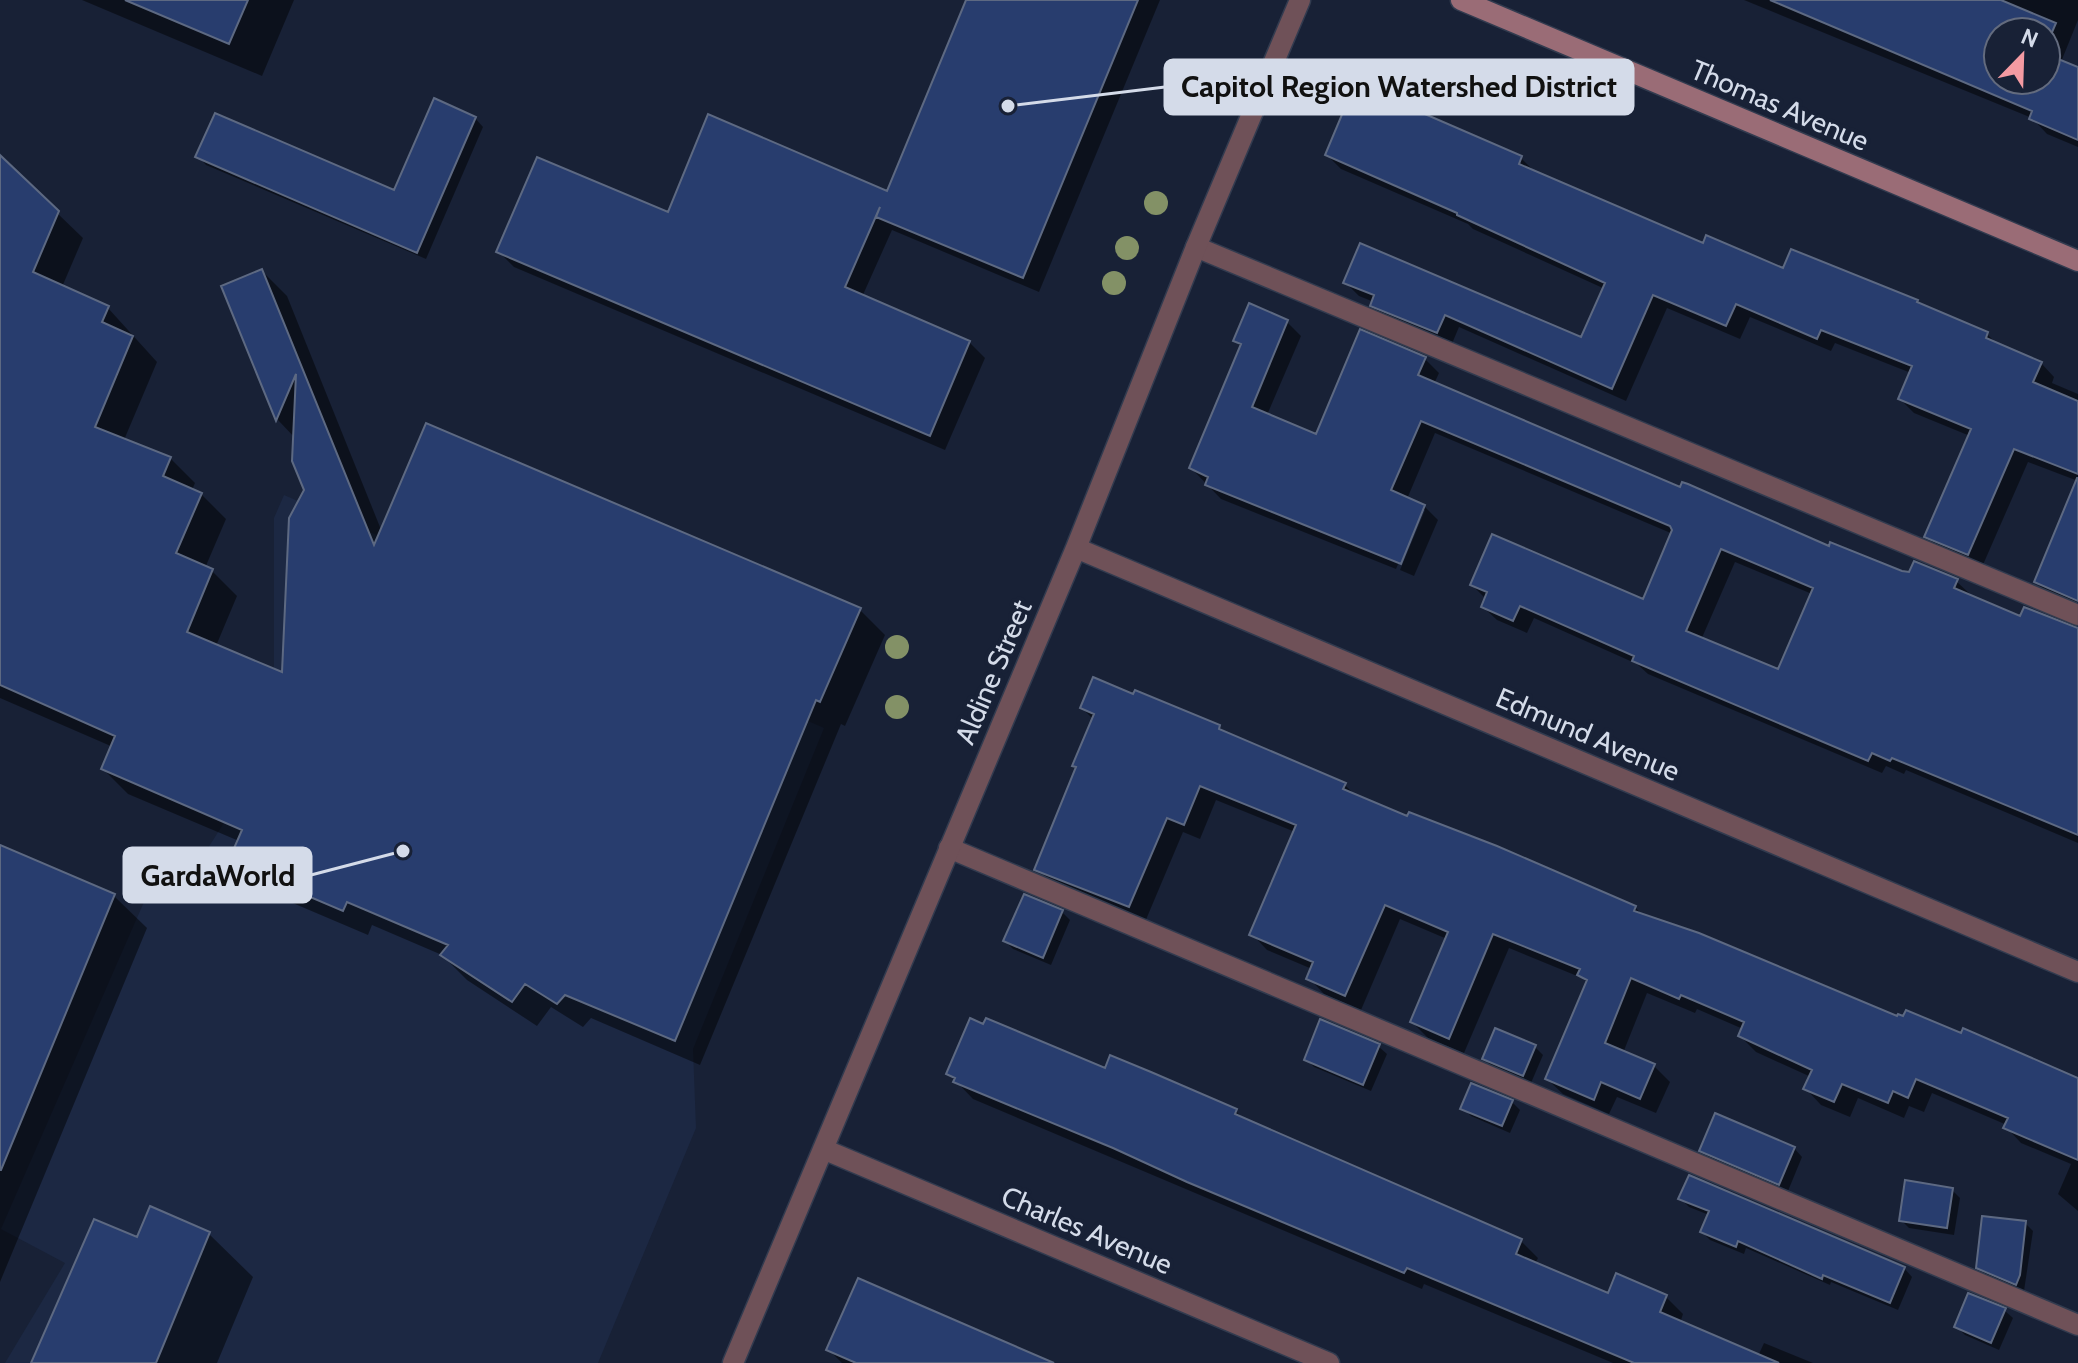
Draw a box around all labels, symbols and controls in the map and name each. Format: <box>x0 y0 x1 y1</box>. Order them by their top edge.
north arrow <box>1982 16 2062 96</box>
text: N <box>2017 23 2042 54</box>
street label: Thomas Avenue <box>1686 52 1874 158</box>
callout: Capitol Region Watershed District <box>1165 60 1633 114</box>
text: Capitol Region Watershed District <box>1181 68 1617 105</box>
street label: Aldine Street <box>947 595 1039 749</box>
street label: Edmund Avenue <box>1491 680 1685 788</box>
callout: GardaWorld <box>124 848 311 902</box>
text: GardaWorld <box>141 857 295 894</box>
street label: Charles Avenue <box>996 1179 1178 1281</box>

